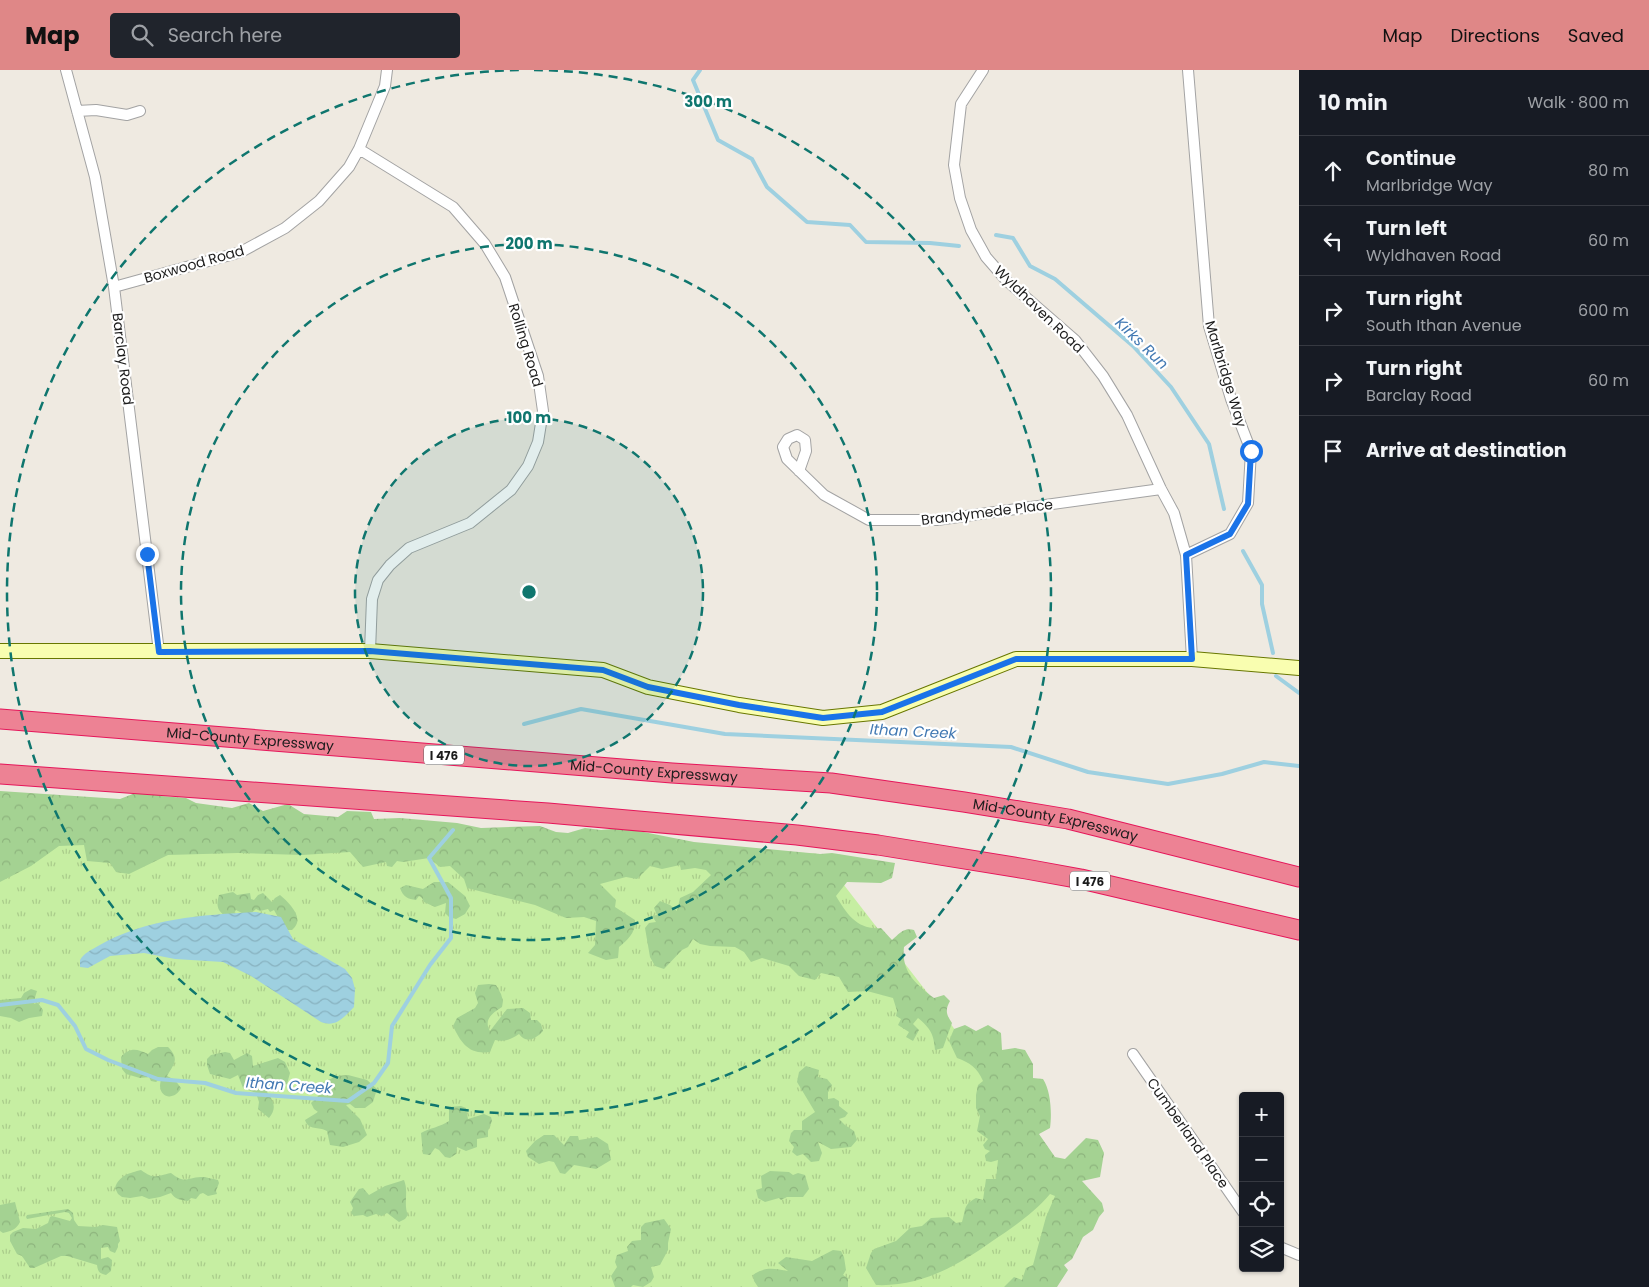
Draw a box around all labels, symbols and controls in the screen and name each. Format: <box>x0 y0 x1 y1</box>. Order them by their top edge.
search box <box>110 13 460 58</box>
text: Map <box>25 19 80 52</box>
icon: search <box>128 21 156 49</box>
text: Search here <box>168 22 282 49</box>
text: Map <box>1383 23 1422 48</box>
text: Directions <box>1450 23 1540 48</box>
text: Saved <box>1568 23 1624 48</box>
text: 10 min <box>1319 88 1388 117</box>
text: 300 m <box>684 91 732 112</box>
text: Walk · 800 m <box>1528 91 1629 114</box>
text: Continue <box>1366 145 1456 172</box>
icon: ahead <box>1319 157 1347 185</box>
text: 80 m <box>1588 159 1629 182</box>
text: Marlbridge Way <box>1366 174 1492 197</box>
text: Turn left <box>1366 215 1447 242</box>
icon: left <box>1319 227 1347 255</box>
text: 60 m <box>1588 229 1629 252</box>
text: 200 m <box>505 233 553 254</box>
street label: Boxwood Road <box>142 240 246 288</box>
text: Wyldhaven Road <box>1366 244 1501 267</box>
street label: Wyldhaven Road <box>989 261 1089 357</box>
text: Turn right <box>1366 285 1462 312</box>
icon: right <box>1319 297 1347 325</box>
text: 600 m <box>1578 299 1629 322</box>
street label: Rolling Road <box>504 301 548 389</box>
street label: Barclay Road <box>107 312 139 406</box>
water label: Kirks Run <box>1111 312 1173 374</box>
text: South Ithan Avenue <box>1366 314 1522 337</box>
street label: Marlbridge Way <box>1200 318 1252 430</box>
text: Turn right <box>1366 355 1462 382</box>
icon: right <box>1319 367 1347 395</box>
text: 60 m <box>1588 369 1629 392</box>
text: Barclay Road <box>1366 384 1472 407</box>
text: 100 m <box>507 407 551 428</box>
icon: arrive <box>1319 437 1347 465</box>
text: Arrive at destination <box>1366 437 1567 464</box>
route start <box>1240 440 1263 463</box>
street label: Brandymede Place <box>920 494 1054 530</box>
route end <box>136 543 159 566</box>
centre of rings <box>520 583 538 601</box>
water label: Ithan Creek <box>869 718 958 744</box>
street label: Mid-County Expressway <box>166 722 335 756</box>
road number: I 476 <box>424 746 464 764</box>
street label: Mid-County Expressway <box>569 755 738 787</box>
street label: Mid-County Expressway <box>971 794 1140 846</box>
road number: I 476 <box>1070 871 1110 890</box>
water label: Ithan Creek <box>245 1072 334 1099</box>
street label: Cumberland Place <box>1142 1074 1234 1193</box>
map controls <box>1239 1092 1284 1272</box>
button: + <box>1239 1092 1284 1137</box>
button: − <box>1239 1137 1284 1182</box>
button: locate <box>1239 1182 1284 1227</box>
button: layers <box>1239 1227 1284 1272</box>

